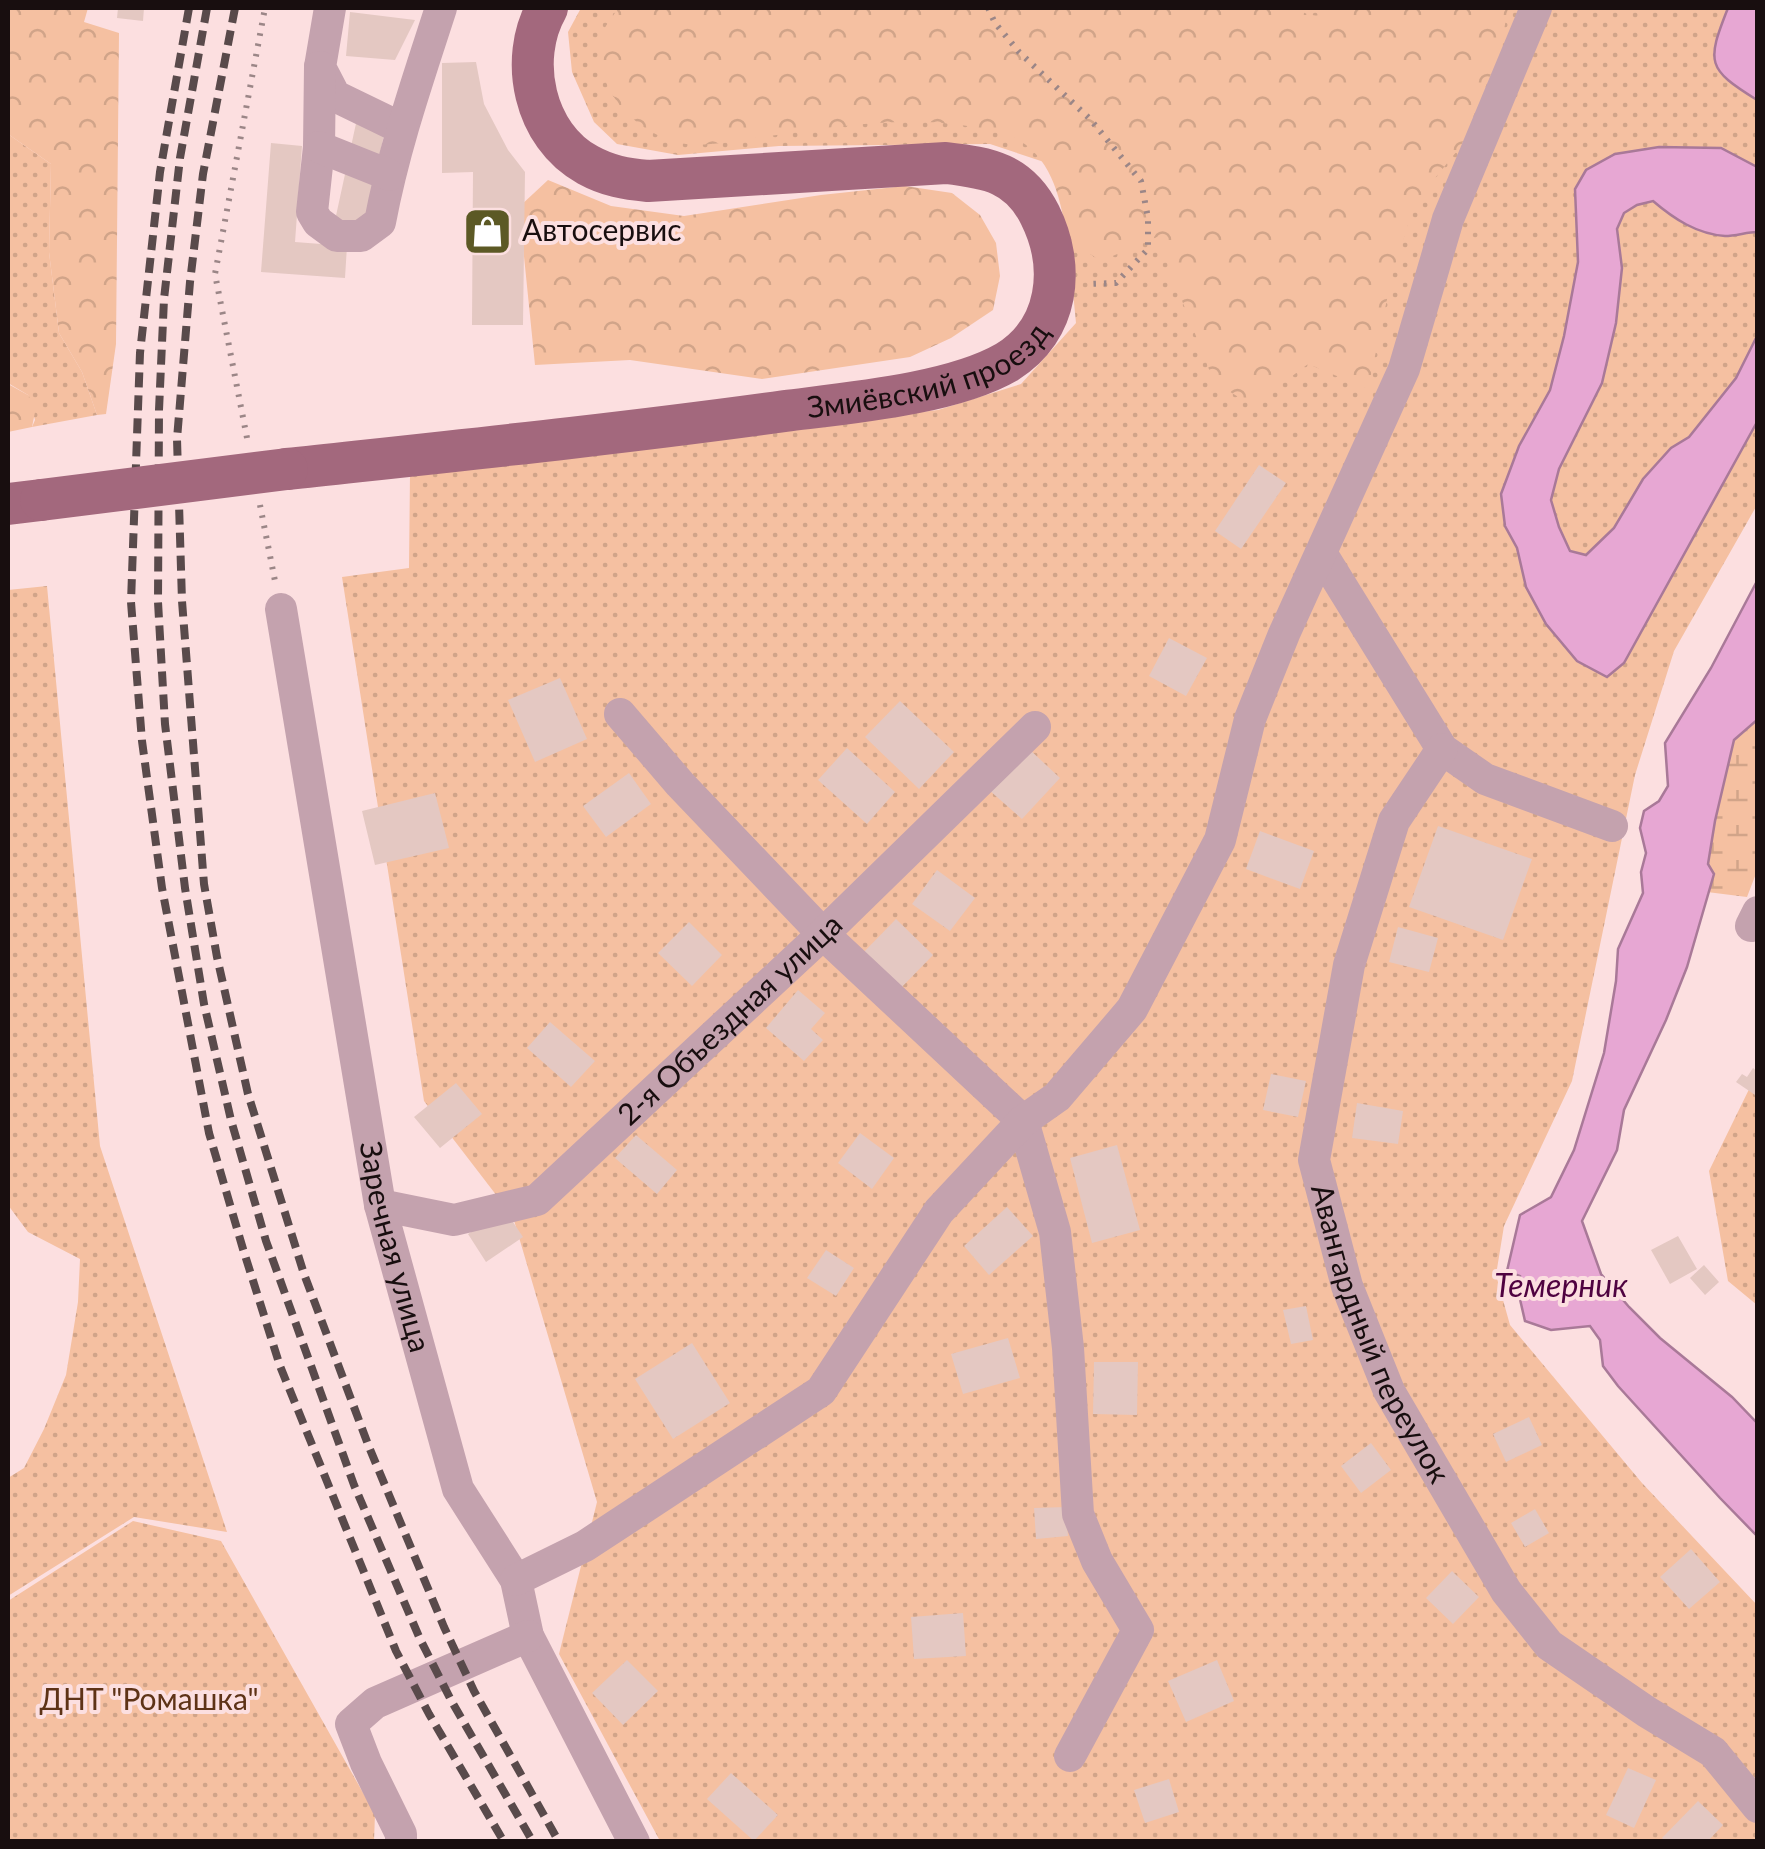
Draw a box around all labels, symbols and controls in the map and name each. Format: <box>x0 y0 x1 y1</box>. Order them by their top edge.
shop icon: Автосервис <box>461 205 513 257</box>
place label: Автосервис <box>522 211 682 247</box>
street label: Змиёвский проезд <box>805 315 1055 424</box>
street label: 2-я Объездная улица <box>609 906 849 1132</box>
street label: Заречная улица <box>354 1138 440 1356</box>
street label: Авангардный переулок <box>1305 1180 1459 1489</box>
water label: Темерник <box>1494 1265 1628 1304</box>
park label: ДНТ "Ромашка" <box>39 1680 259 1716</box>

